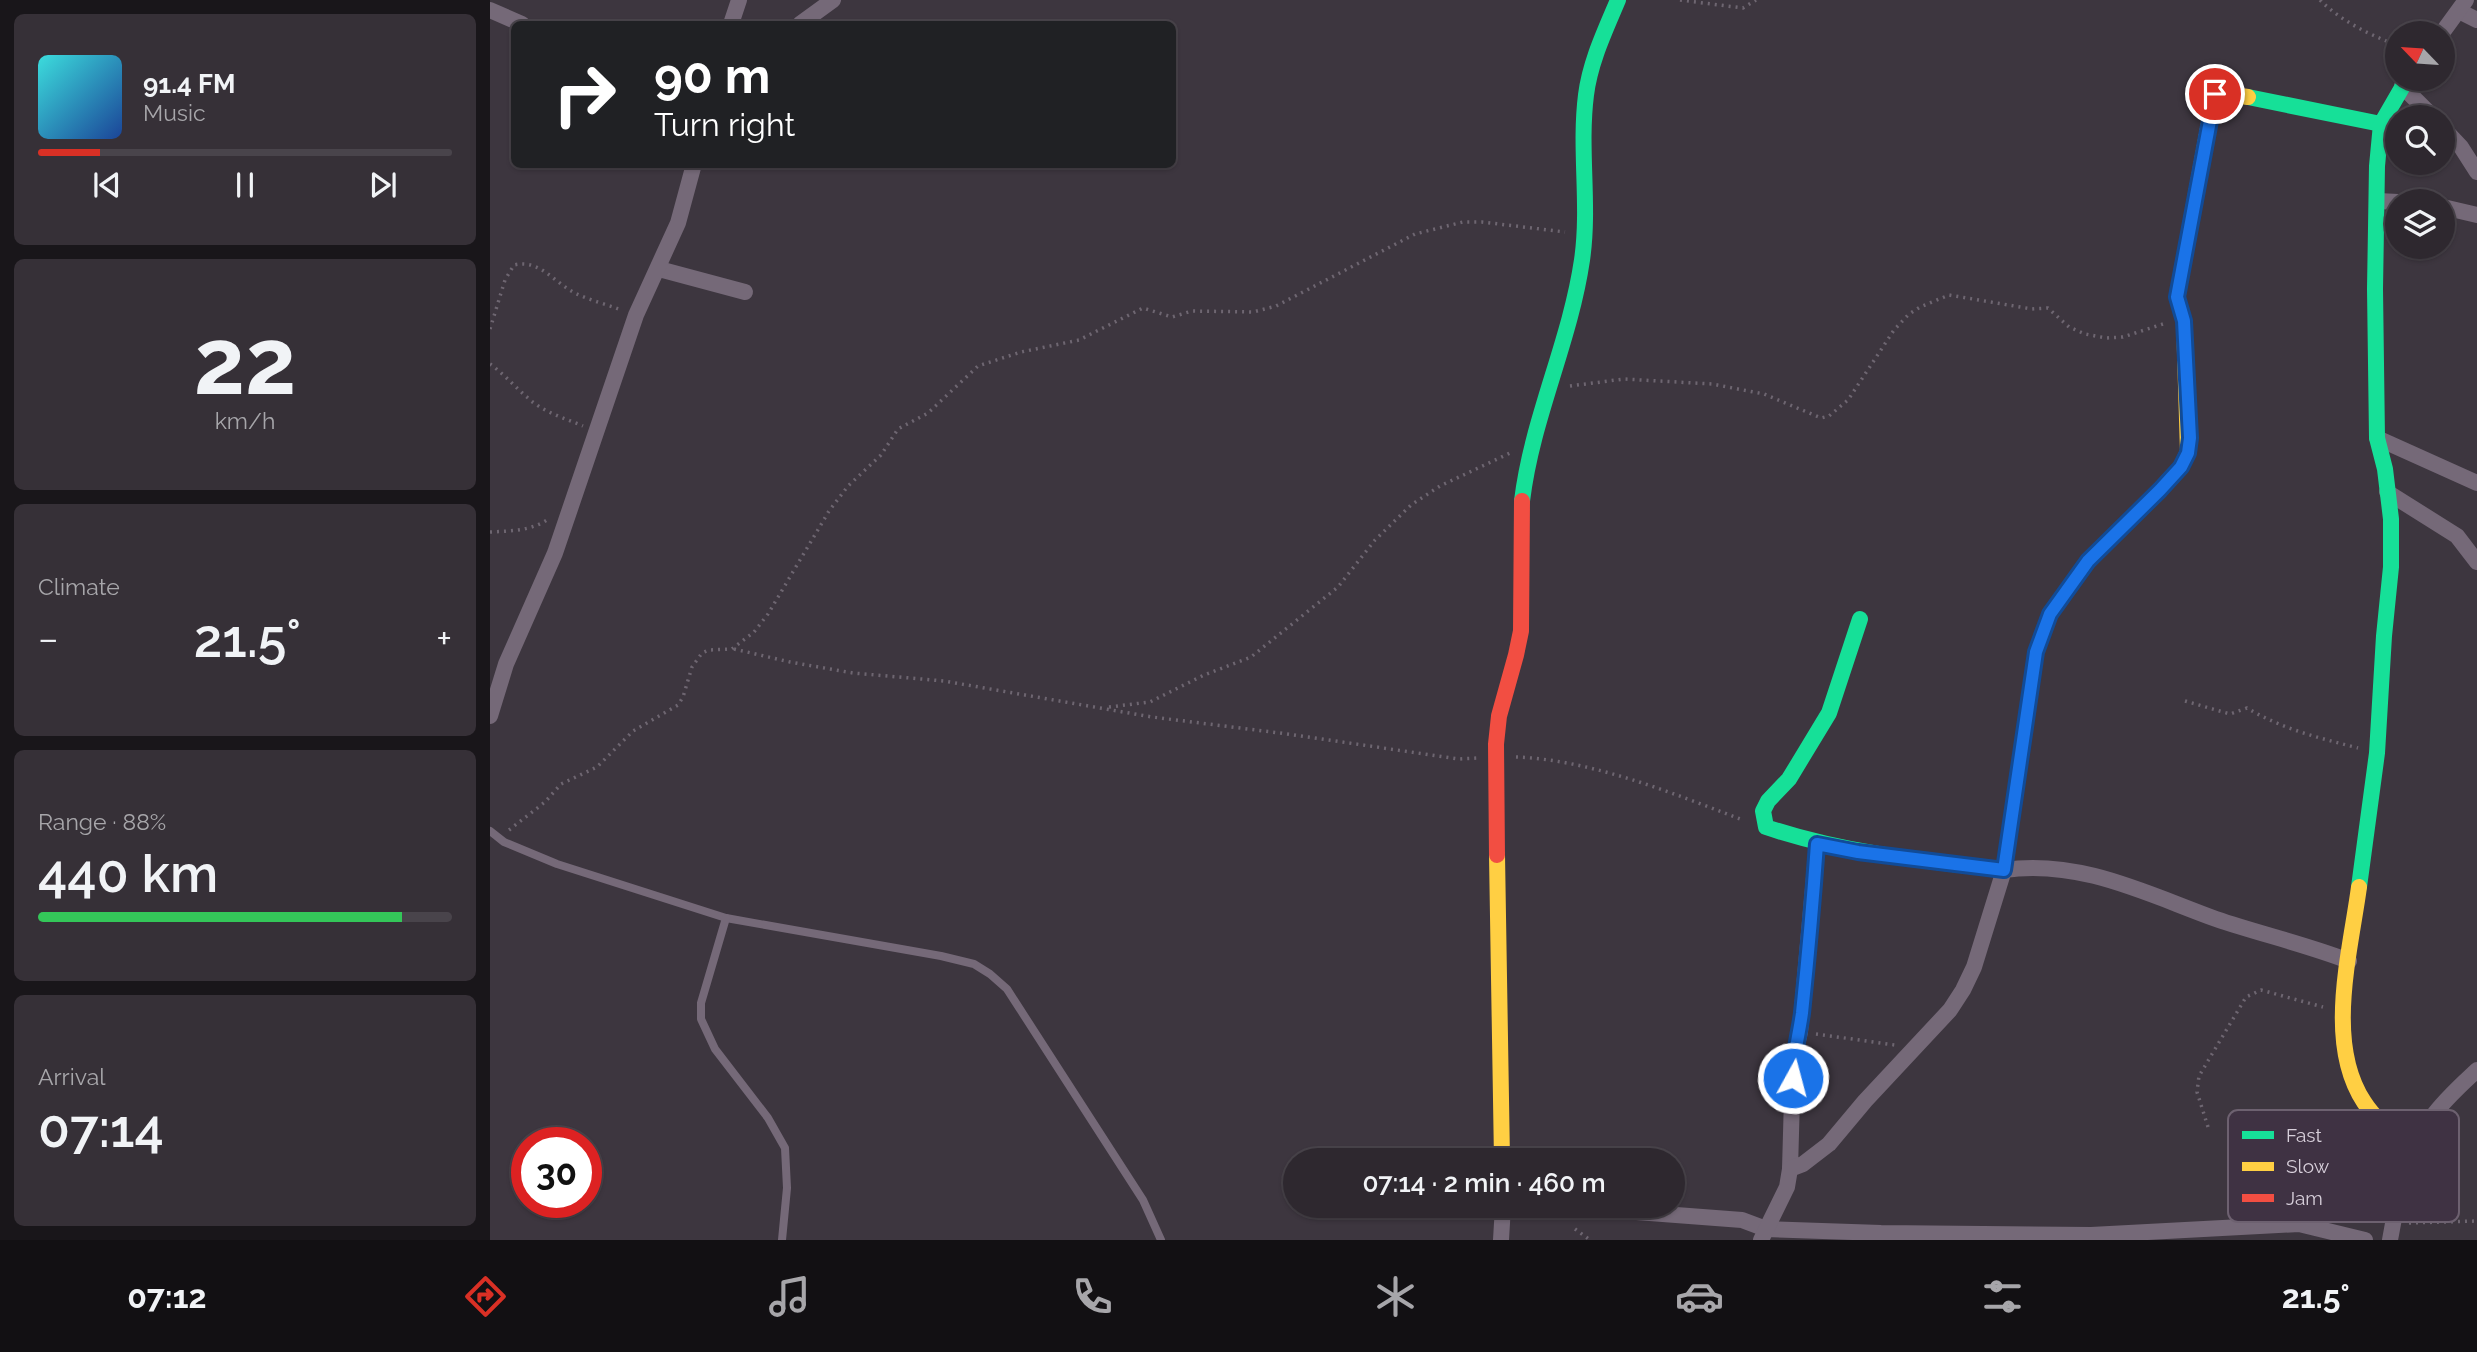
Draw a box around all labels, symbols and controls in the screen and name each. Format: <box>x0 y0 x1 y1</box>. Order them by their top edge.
north arrow <box>2385 21 2455 91</box>
map controls <box>2385 21 2455 259</box>
text: 90 m <box>654 47 770 104</box>
icon: right <box>539 49 630 140</box>
pin <box>2185 64 2245 124</box>
text: 91.4 FM <box>143 69 236 99</box>
icon: arrive <box>2196 75 2234 113</box>
text: Music <box>143 99 206 126</box>
button: search <box>2385 105 2455 175</box>
text: Turn right <box>654 106 795 143</box>
icon: previous <box>88 166 126 204</box>
icon: pause <box>226 166 264 204</box>
icon: next <box>364 166 402 204</box>
button: layers <box>2385 189 2455 259</box>
text: 22 <box>194 308 296 415</box>
text: km/h <box>215 407 275 434</box>
text: Climate <box>38 573 120 600</box>
text: 21.5° <box>194 608 301 669</box>
text: − <box>38 616 58 661</box>
text: + <box>436 616 452 661</box>
text: Range · 88% <box>38 808 166 835</box>
text: 440 km <box>38 843 218 904</box>
position arrow <box>1756 1041 1830 1115</box>
text: Arrival <box>38 1063 105 1090</box>
text: 07:14 <box>38 1098 164 1159</box>
legend <box>2228 1110 2459 1222</box>
text: Fast <box>2286 1124 2322 1146</box>
speed limit sign: 30 <box>511 1127 602 1218</box>
text: Slow <box>2286 1155 2330 1177</box>
text: 07:14 · 2 min · 460 m <box>1362 1168 1606 1198</box>
text: Jam <box>2286 1187 2323 1209</box>
icon: directions <box>461 1272 510 1321</box>
icon: music <box>765 1272 814 1321</box>
icon: phone <box>1068 1272 1117 1321</box>
icon: climate <box>1371 1272 1420 1321</box>
icon: car <box>1675 1272 1724 1321</box>
icon: filters <box>1978 1272 2027 1321</box>
text: 07:12 <box>127 1278 207 1315</box>
text: 21.5° <box>2282 1278 2350 1315</box>

